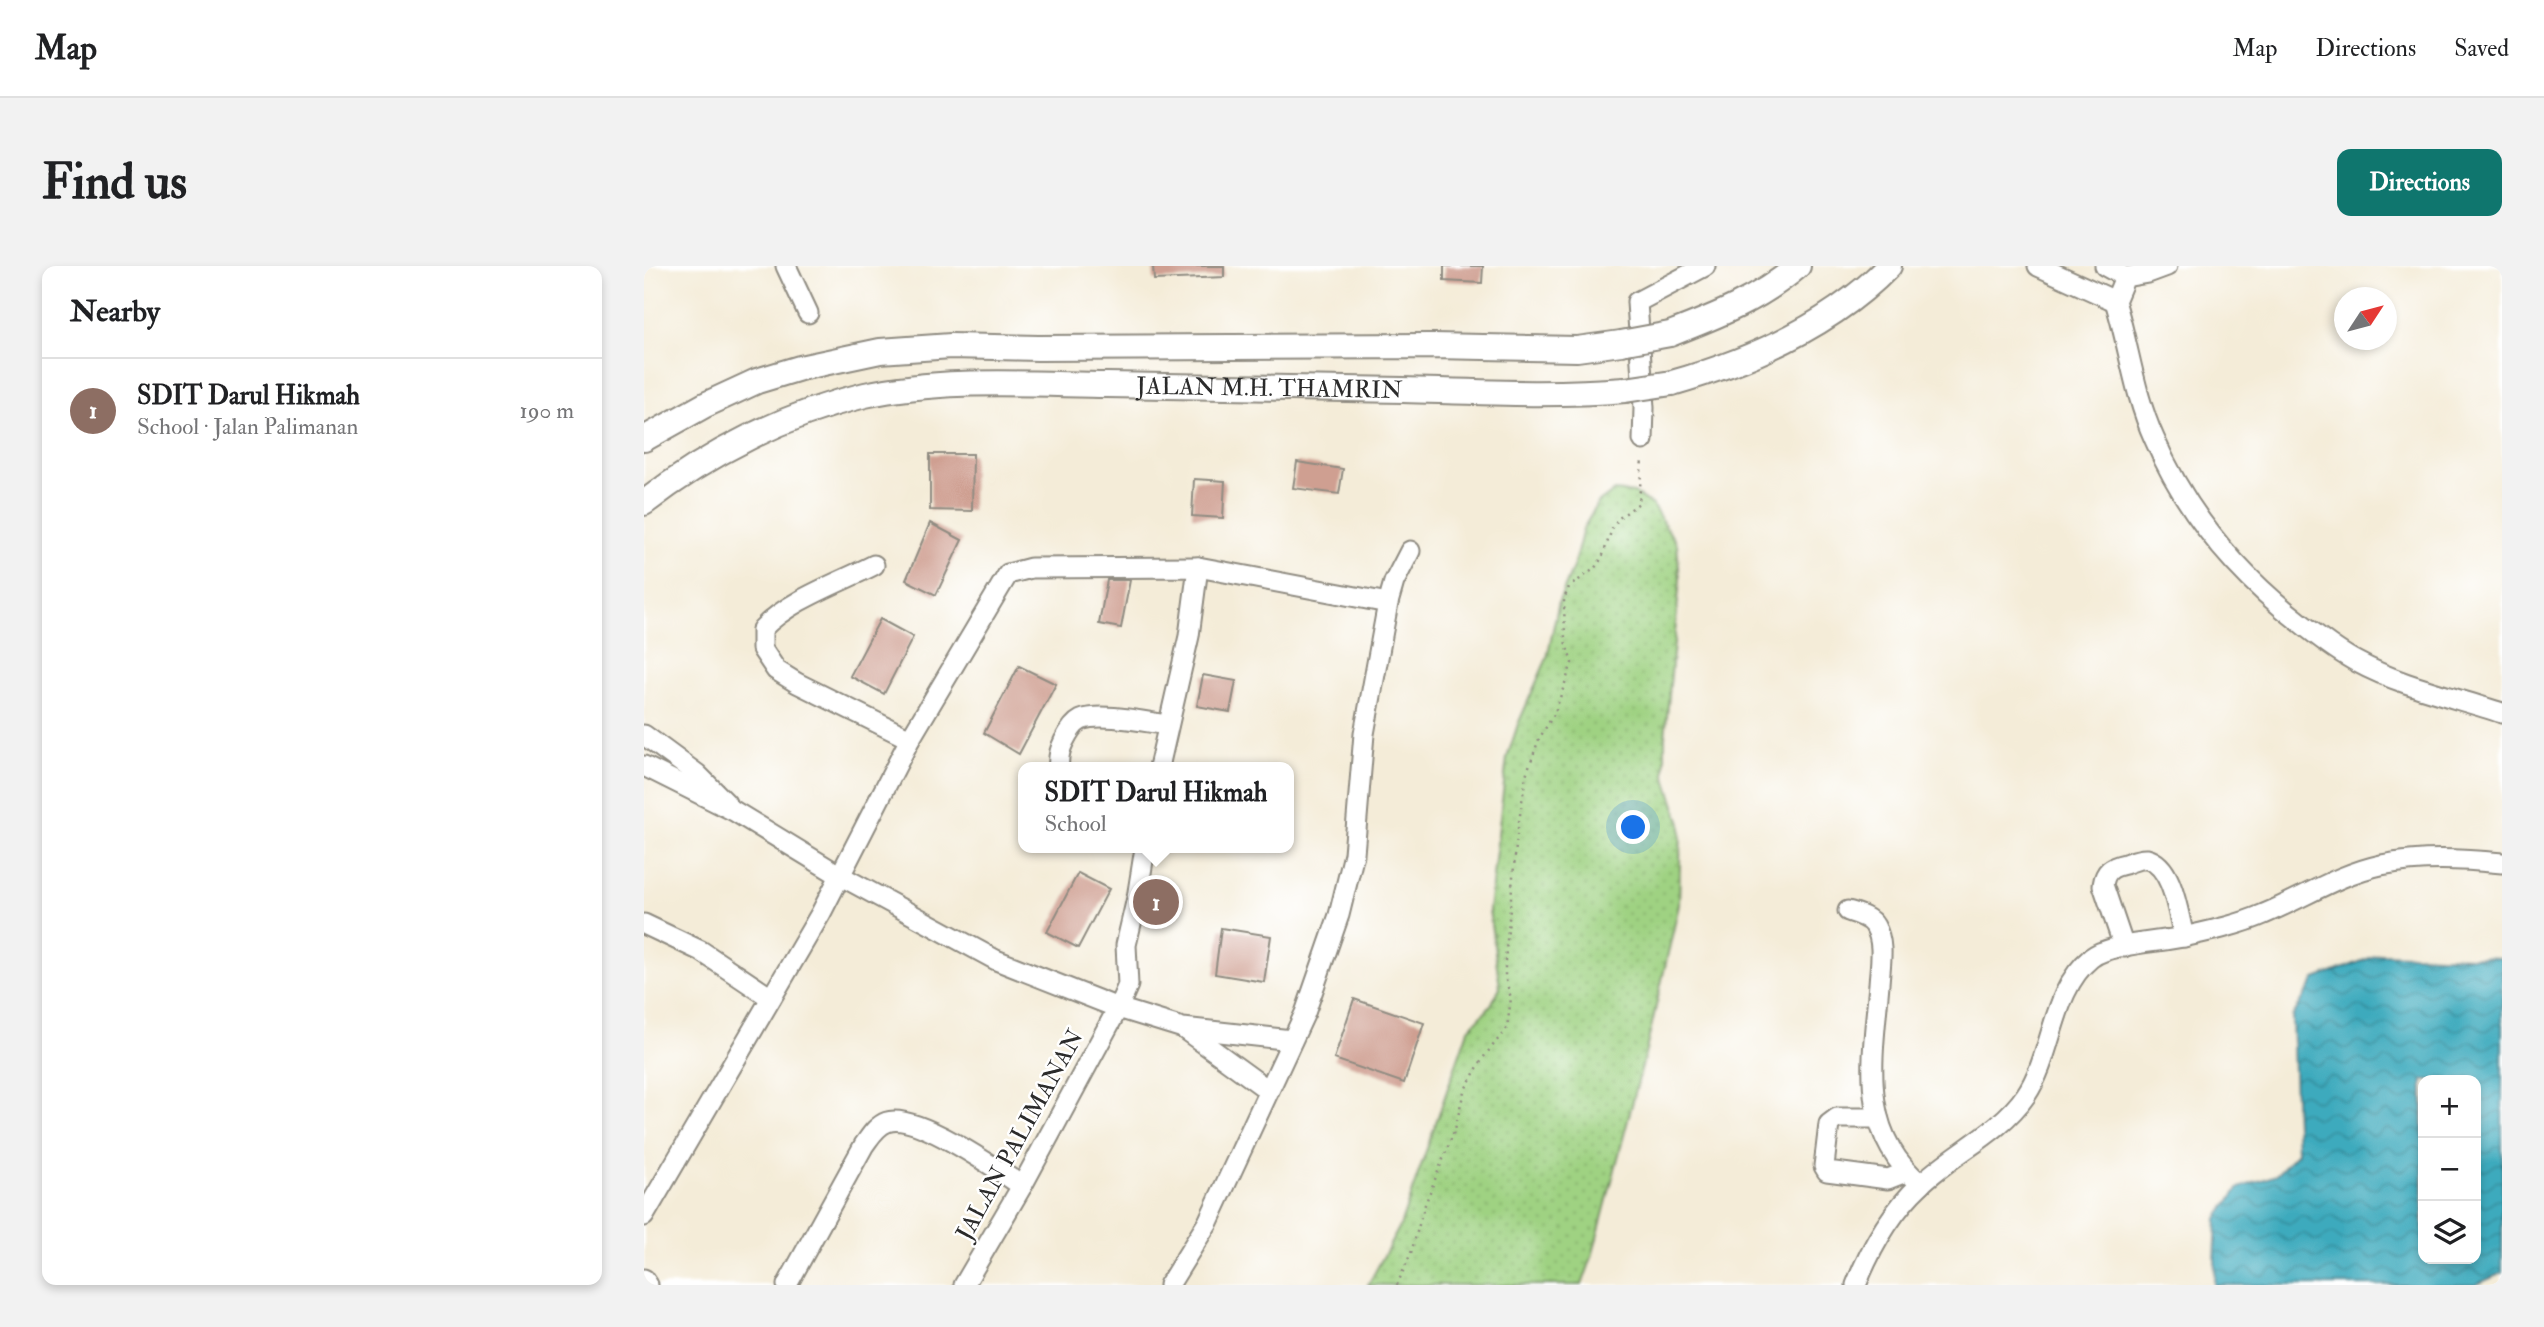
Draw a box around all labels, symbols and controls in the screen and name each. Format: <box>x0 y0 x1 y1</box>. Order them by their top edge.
text: Map <box>35 28 97 69</box>
text: Map <box>2232 33 2277 64</box>
text: Directions <box>2315 33 2416 64</box>
text: Saved <box>2454 33 2509 64</box>
button: Directions <box>2337 149 2502 216</box>
text: Find us <box>42 152 187 213</box>
north arrow <box>2334 287 2397 350</box>
text: Nearby <box>70 293 160 330</box>
street label: JALAN M.H. THAMRIN <box>1135 370 1403 405</box>
text: SDIT Darul Hikmah <box>137 380 360 412</box>
text: 1 <box>89 396 97 425</box>
text: 190 m <box>520 396 574 425</box>
text: School · Jalan Palimanan <box>137 412 358 441</box>
popup <box>1018 762 1294 853</box>
text: SDIT Darul Hikmah <box>1045 777 1267 809</box>
text: School <box>1045 809 1107 838</box>
your location <box>1616 810 1650 844</box>
pin: 1 <box>1133 876 1179 928</box>
street label: JALAN PALIMANAN <box>949 1024 1091 1247</box>
map controls <box>2418 1075 2481 1264</box>
button: + <box>2418 1075 2481 1138</box>
button: − <box>2418 1138 2481 1201</box>
button: layers <box>2418 1201 2481 1264</box>

